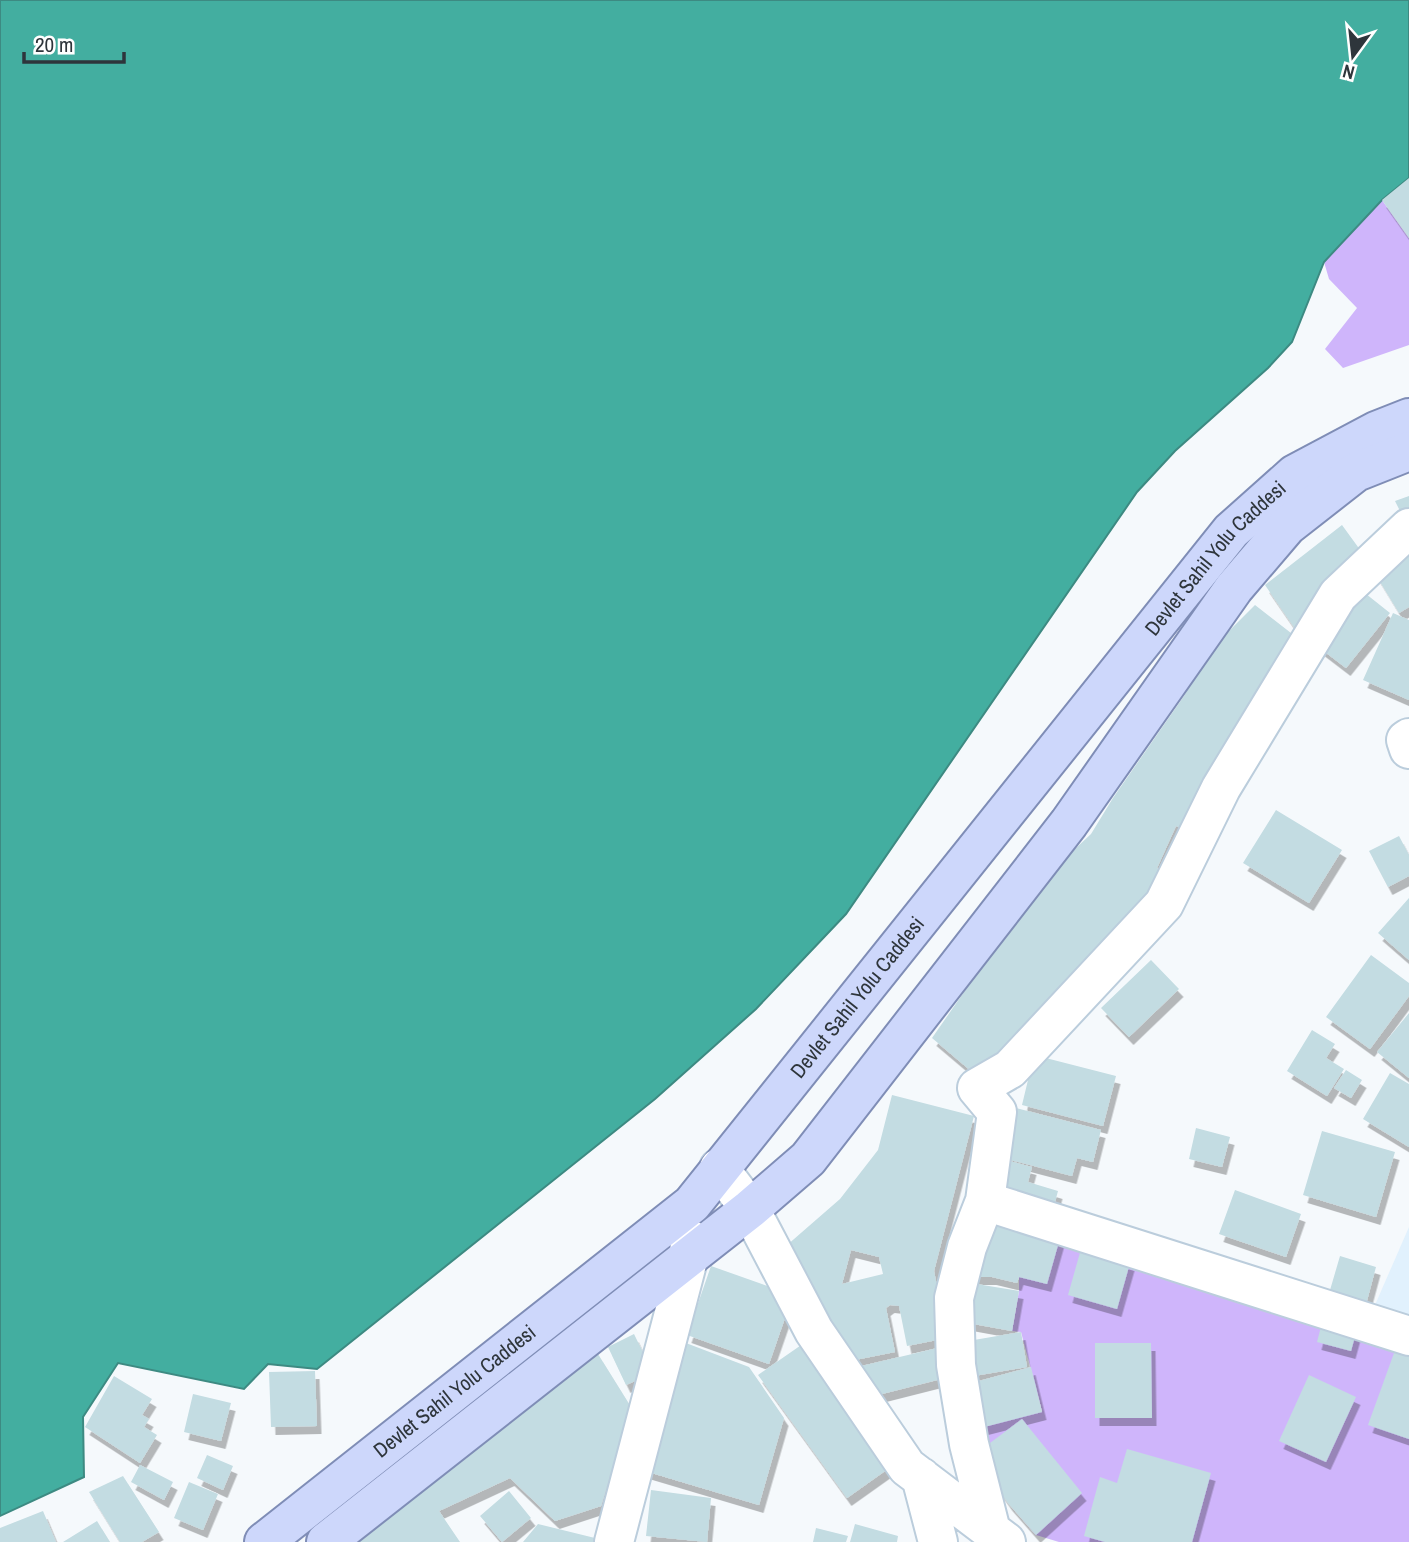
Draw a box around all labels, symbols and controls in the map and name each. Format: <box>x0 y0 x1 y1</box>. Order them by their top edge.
scale bar <box>24 21 124 65</box>
north arrow <box>1318 21 1388 91</box>
text: 20 m <box>35 30 73 59</box>
text: N <box>1340 58 1357 86</box>
street label: Devlet Sahil Yolu Caddesi <box>1138 474 1292 641</box>
street label: Devlet Sahil Yolu Caddesi <box>783 910 931 1084</box>
street label: Devlet Sahil Yolu Caddesi <box>367 1318 542 1464</box>

